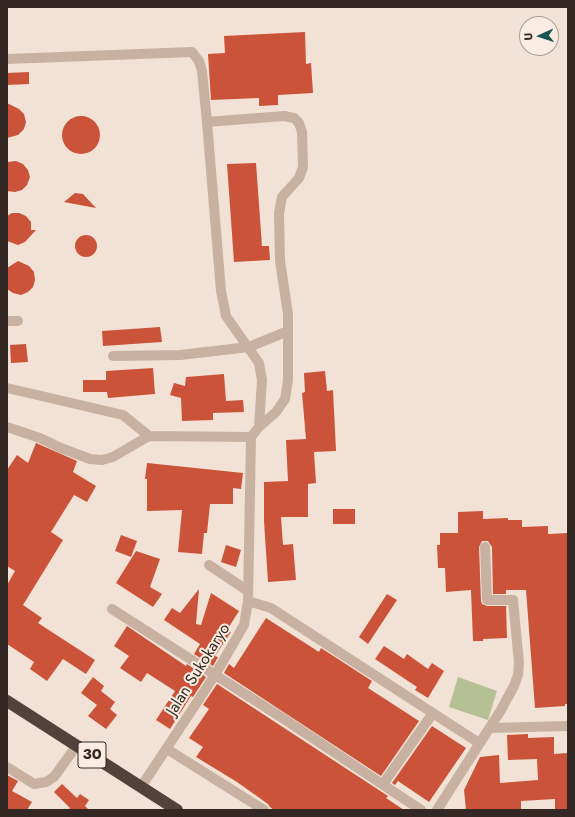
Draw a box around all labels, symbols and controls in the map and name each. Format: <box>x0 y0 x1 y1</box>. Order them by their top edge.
north arrow <box>519 16 559 56</box>
text: U <box>520 32 536 41</box>
street label: Jalan Sukokaryo <box>163 620 235 720</box>
road number: 30 <box>78 742 106 768</box>

